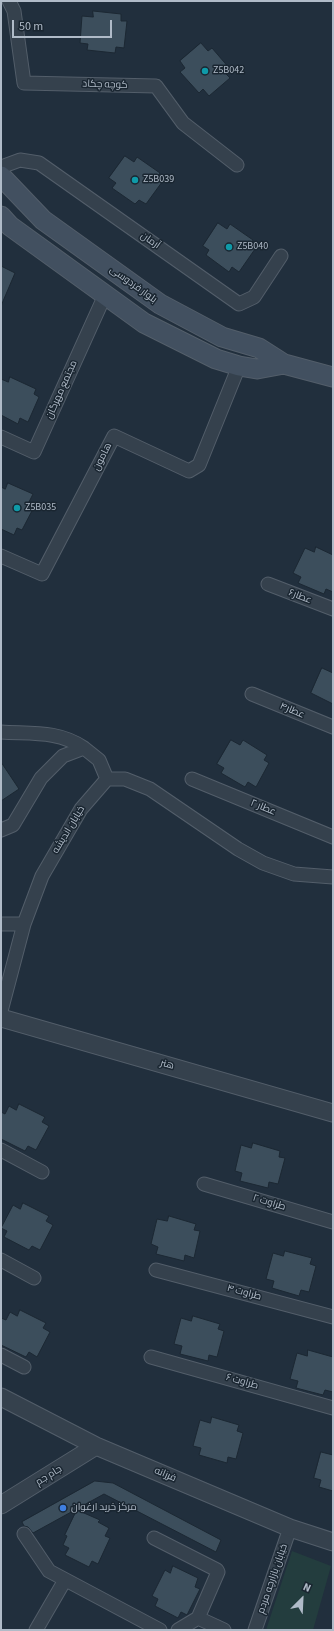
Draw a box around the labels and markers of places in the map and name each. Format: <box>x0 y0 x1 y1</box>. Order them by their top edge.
place label: Z5B042 <box>213 65 244 77</box>
marker: Z5B042 <box>200 66 210 76</box>
place label: Z5B039 <box>143 174 174 186</box>
marker: Z5B039 <box>130 175 140 185</box>
place label: Z5B040 <box>237 241 268 253</box>
marker: Z5B040 <box>224 242 234 252</box>
place label: Z5B035 <box>25 502 56 514</box>
marker: Z5B035 <box>12 503 22 513</box>
place label: مرکز خرید ارغوان <box>71 1502 137 1514</box>
marker: مرکز خرید ارغوان <box>58 1503 68 1513</box>

